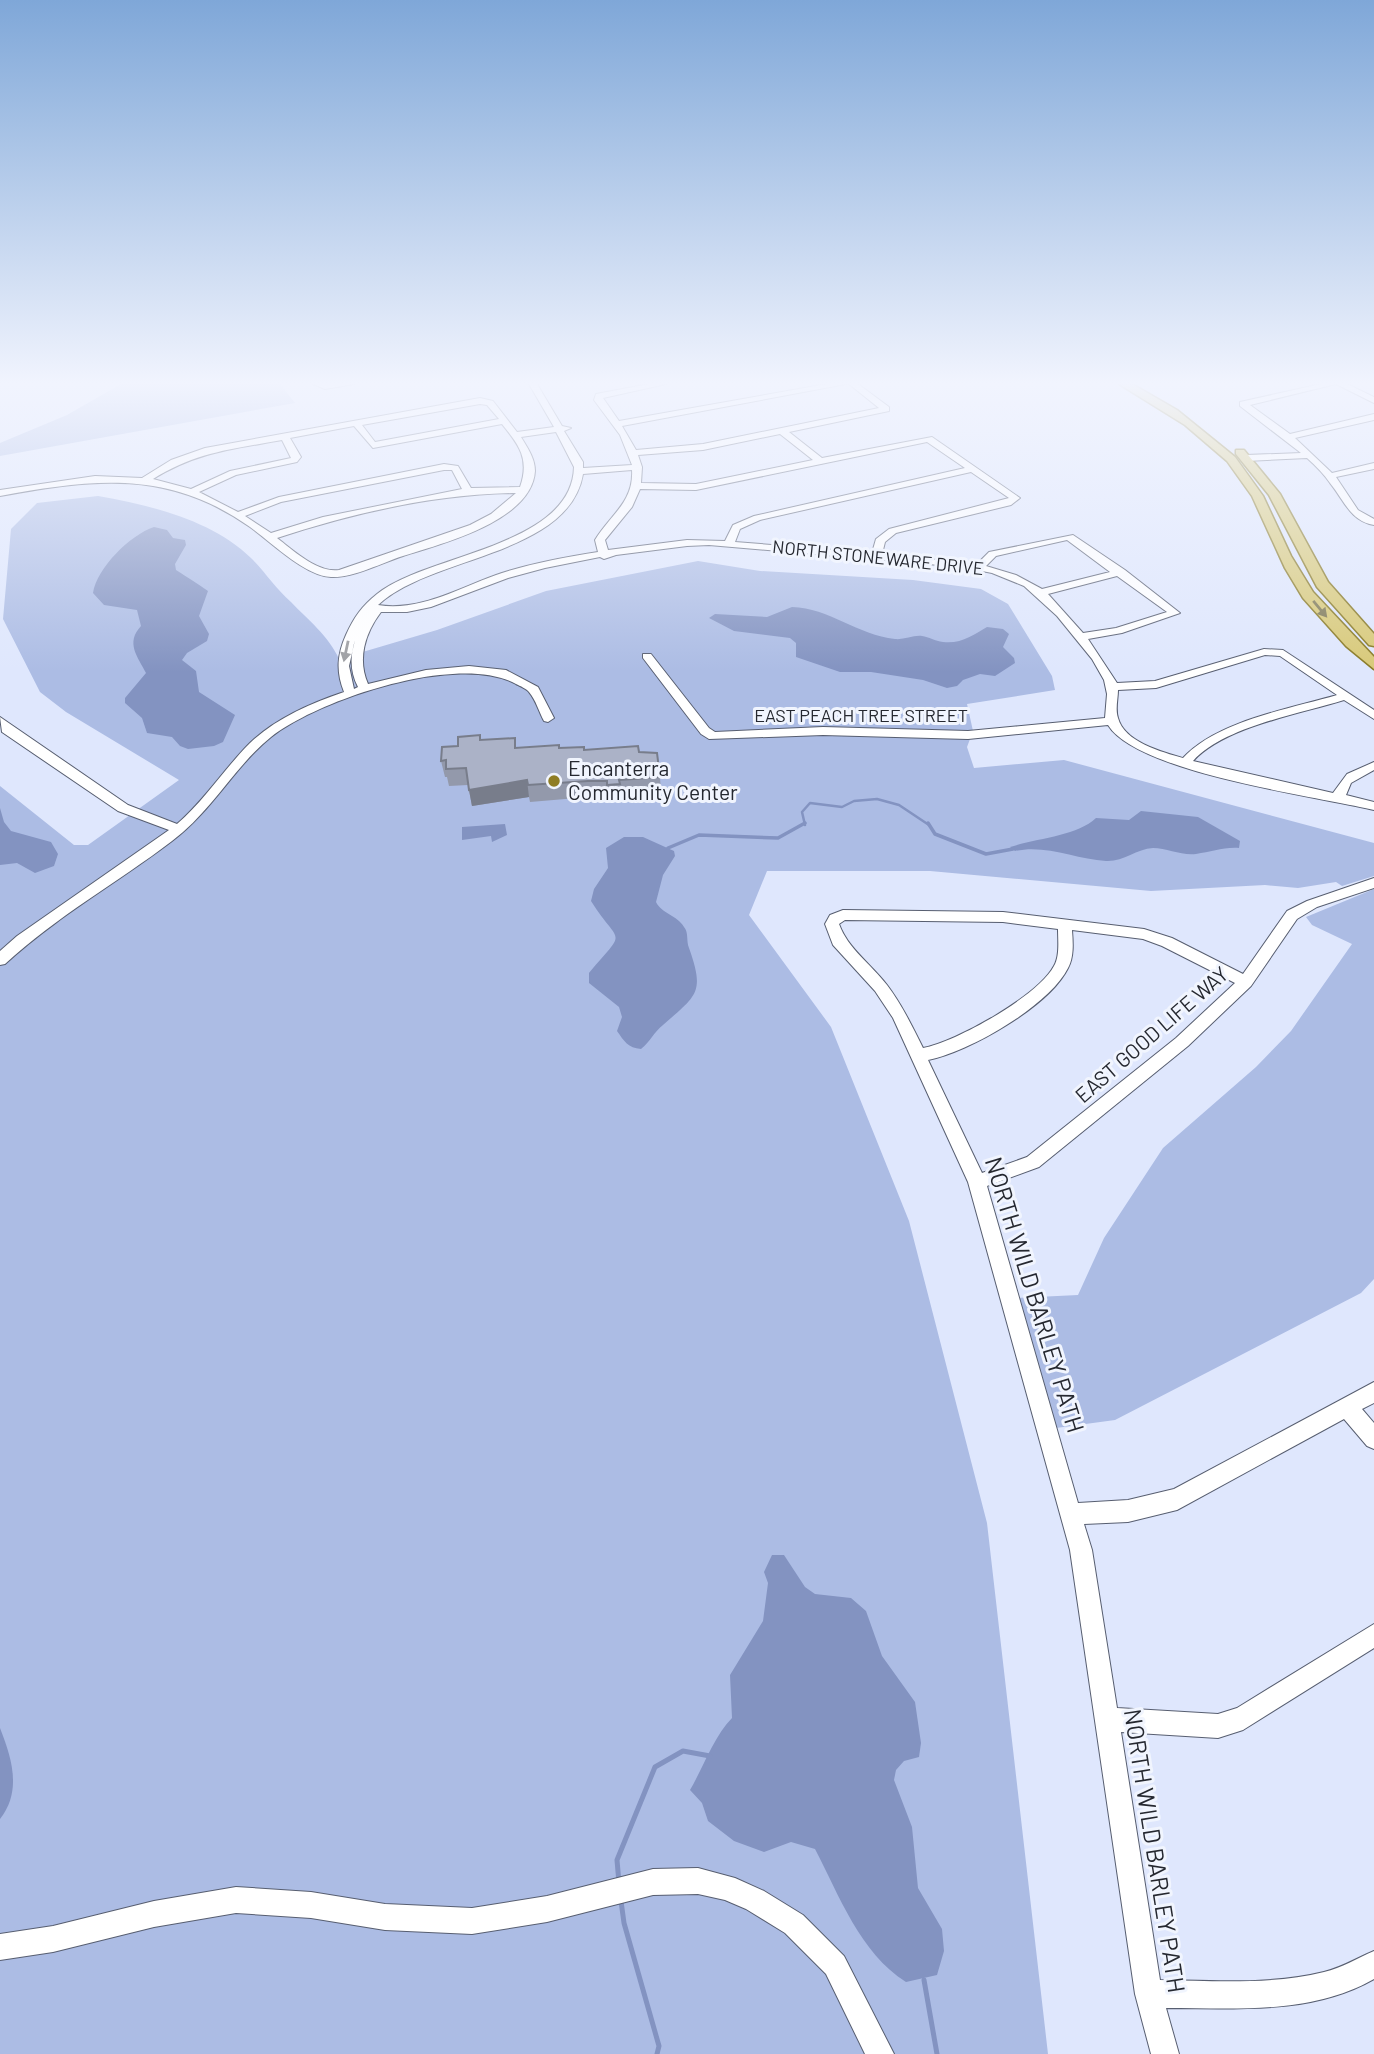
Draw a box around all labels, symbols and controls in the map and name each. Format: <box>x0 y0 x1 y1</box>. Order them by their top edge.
street label: NORTH STONEWARE DRIVE <box>771 535 985 579</box>
one-way arrow <box>1312 601 1327 618</box>
one-way arrow <box>340 640 351 662</box>
street label: EAST PEACH TREE STREET <box>754 704 968 726</box>
place label: Encanterra Community Center <box>568 755 738 804</box>
marker: Encanterra Community Center <box>546 773 562 789</box>
street label: EAST GOOD LIFE WAY <box>1069 961 1233 1107</box>
street label: NORTH WILD BARLEY PATH <box>980 1153 1091 1436</box>
street label: NORTH WILD BARLEY PATH <box>1119 1707 1192 1995</box>

